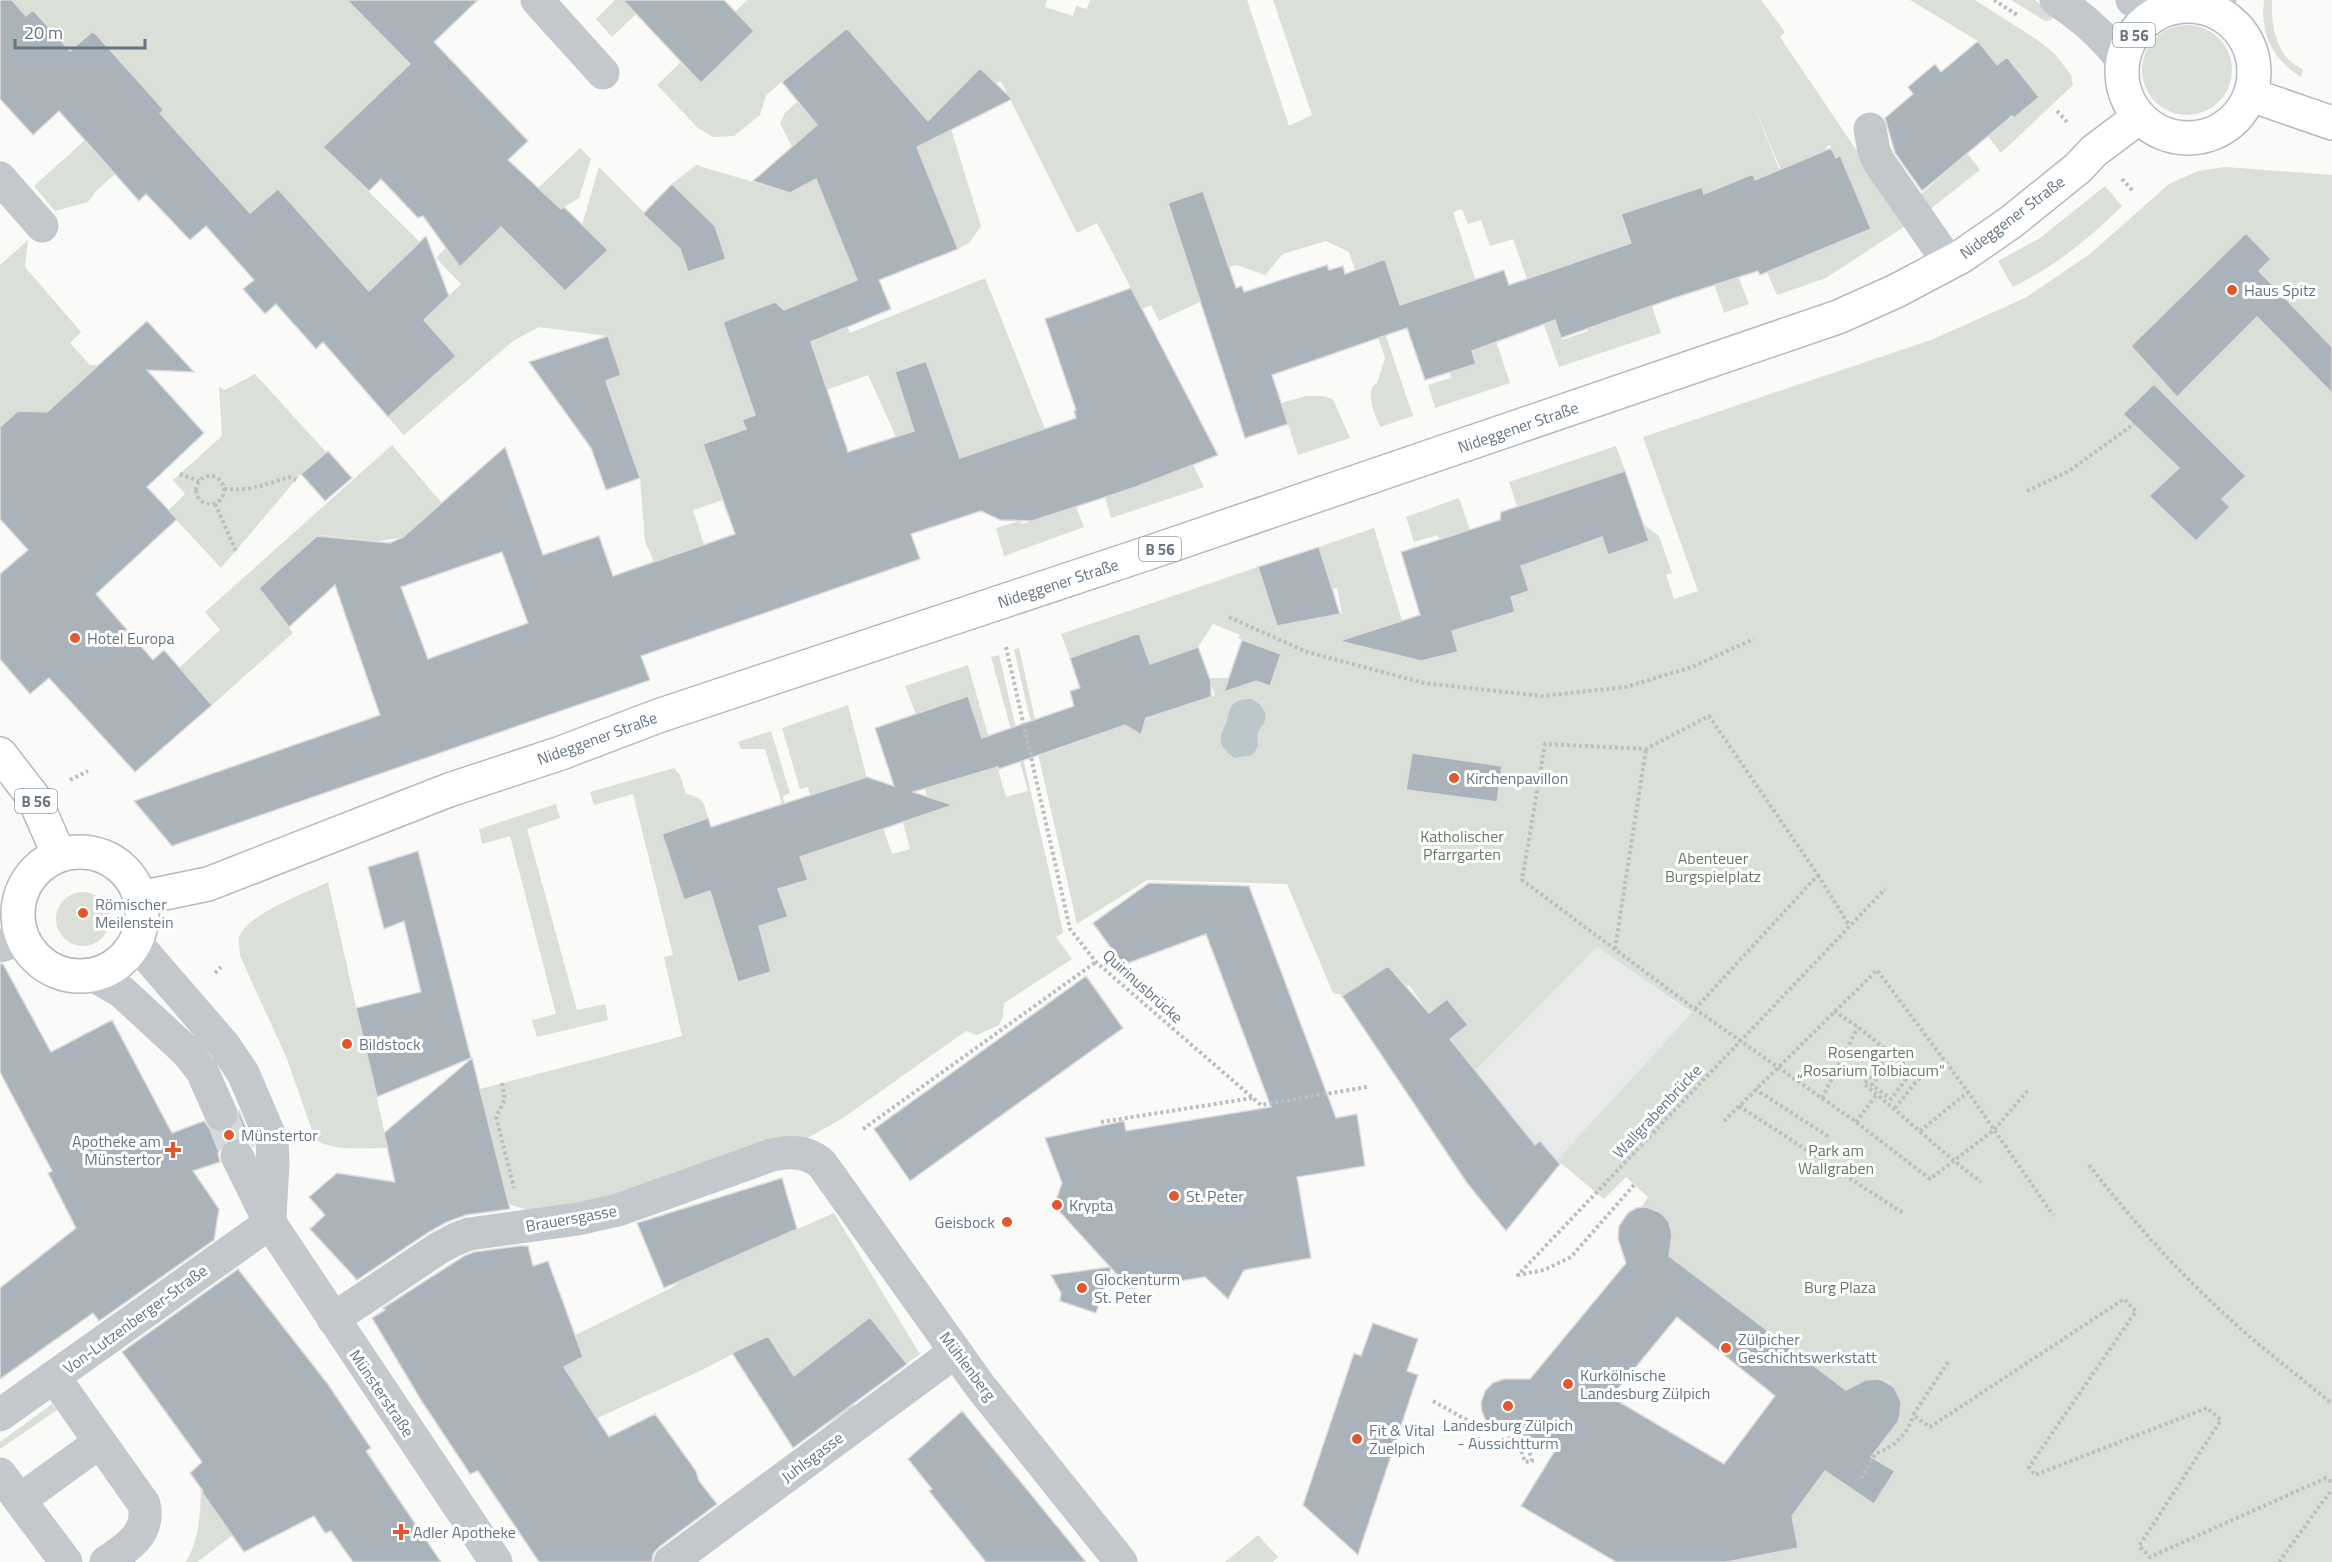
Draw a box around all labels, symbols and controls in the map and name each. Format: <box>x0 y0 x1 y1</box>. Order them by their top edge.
scale bar <box>15 12 146 50</box>
text: 20 m <box>24 19 63 46</box>
road number: B 56 <box>2113 23 2155 47</box>
street label: Nideggener Straße <box>1954 169 2070 265</box>
place label: Haus Spitz <box>2244 278 2316 302</box>
marker: Haus Spitz <box>2225 283 2239 297</box>
street label: Nideggener Straße <box>1454 395 1582 459</box>
road number: B 56 <box>1139 537 1181 561</box>
street label: Nideggener Straße <box>994 552 1122 614</box>
place label: Hotel Europa <box>87 626 175 650</box>
marker: Hotel Europa <box>68 631 82 645</box>
street label: Nideggener Straße <box>534 705 660 771</box>
place label: Kirchenpavillon <box>1466 766 1568 790</box>
marker: Kirchenpavillon <box>1447 771 1461 785</box>
road number: B 56 <box>15 789 57 813</box>
park label: Katholischer Pfarrgarten <box>1420 824 1504 866</box>
park label: Abenteuer Burgspielplatz <box>1665 846 1761 888</box>
place label: Römischer Meilenstein <box>95 892 174 934</box>
marker: Römischer Meilenstein <box>76 906 90 920</box>
street label: Quirinusbrücke <box>1097 943 1189 1029</box>
place label: Bildstock <box>359 1032 421 1056</box>
marker: Bildstock <box>340 1037 354 1051</box>
park label: Rosengarten „Rosarium Tolbiacum“ <box>1797 1040 1945 1082</box>
street label: Wallgrabenbrücke <box>1607 1059 1707 1163</box>
place label: Münstertor <box>241 1123 318 1147</box>
marker: Münstertor <box>222 1128 236 1142</box>
place label: Apotheke am Münstertor <box>72 1129 161 1171</box>
park label: Park am Wallgraben <box>1798 1138 1874 1180</box>
marker: Apotheke am Münstertor <box>166 1143 180 1157</box>
place label: St. Peter <box>1186 1184 1244 1208</box>
marker: St. Peter <box>1167 1189 1181 1203</box>
place label: Krypta <box>1069 1193 1113 1217</box>
street label: Brauersgasse <box>524 1198 618 1238</box>
marker: Krypta <box>1050 1198 1064 1212</box>
place label: Geisbock <box>935 1210 995 1234</box>
marker: Geisbock <box>1000 1215 1014 1229</box>
street label: Von-Lutzenberger-Straße <box>58 1258 212 1380</box>
place label: Glockenturm St. Peter <box>1094 1267 1180 1309</box>
park label: Burg Plaza <box>1804 1275 1876 1299</box>
marker: Glockenturm St. Peter <box>1075 1281 1089 1295</box>
street label: Mühlenberg <box>934 1326 1002 1406</box>
place label: Zülpicher Geschichtswerkstatt <box>1738 1327 1877 1369</box>
marker: Zülpicher Geschichtswerkstatt <box>1719 1341 1733 1355</box>
street label: Münsterstraße <box>344 1344 420 1442</box>
place label: Kurkölnische Landesburg Zülpich <box>1580 1363 1710 1405</box>
marker: Kurkölnische Landesburg Zülpich <box>1561 1377 1575 1391</box>
marker: Landesburg Zülpich - Aussichtturm <box>1501 1399 1515 1413</box>
place label: Landesburg Zülpich - Aussichtturm <box>1443 1413 1573 1455</box>
place label: Fit & Vital Zuelpich <box>1369 1418 1435 1460</box>
street label: Juhlsgasse <box>776 1426 848 1488</box>
marker: Fit & Vital Zuelpich <box>1350 1432 1364 1446</box>
place label: Adler Apotheke <box>413 1520 516 1544</box>
marker: Adler Apotheke <box>394 1525 408 1539</box>

